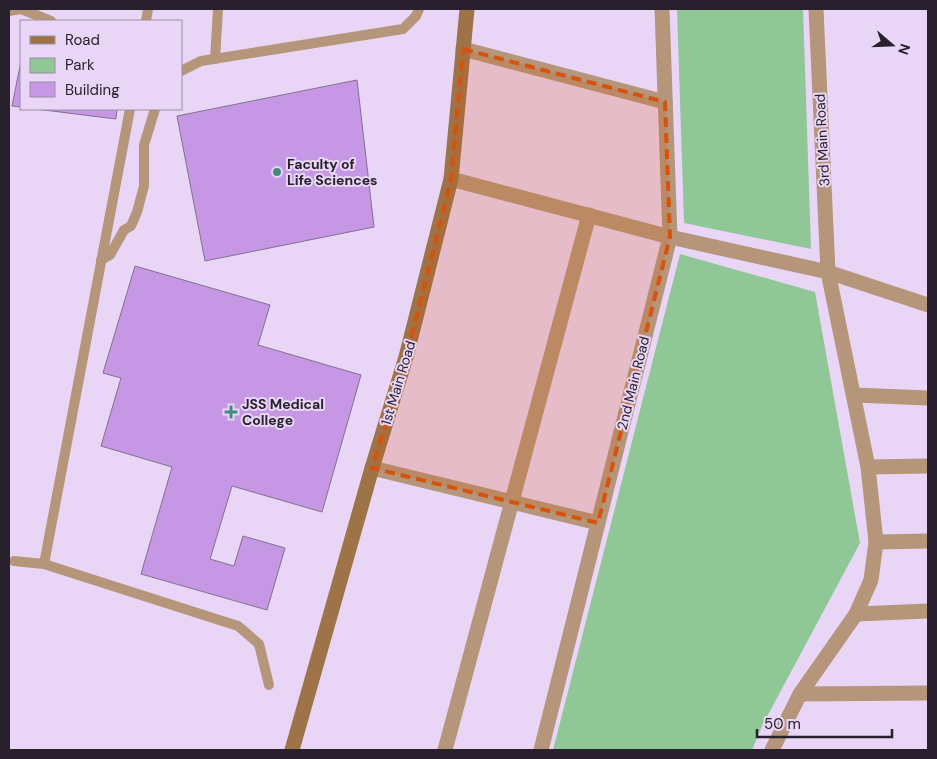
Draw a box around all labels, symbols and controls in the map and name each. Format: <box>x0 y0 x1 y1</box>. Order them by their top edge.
legend <box>20 20 182 110</box>
north arrow <box>867 20 917 70</box>
text: Road <box>65 30 100 50</box>
text: N <box>894 41 914 57</box>
text: Park <box>65 55 95 75</box>
text: Building <box>65 80 120 100</box>
street label: 3rd Main Road <box>811 93 833 187</box>
place label: Faculty of Life Sciences <box>287 155 378 189</box>
marker: Faculty of Life Sciences <box>271 166 283 178</box>
street label: 2nd Main Road <box>613 334 653 432</box>
street label: 1st Main Road <box>377 339 419 427</box>
place label: JSS Medical College <box>242 395 324 429</box>
marker: JSS Medical College <box>224 405 238 419</box>
scale bar <box>757 706 892 738</box>
text: 50 m <box>764 714 801 734</box>

